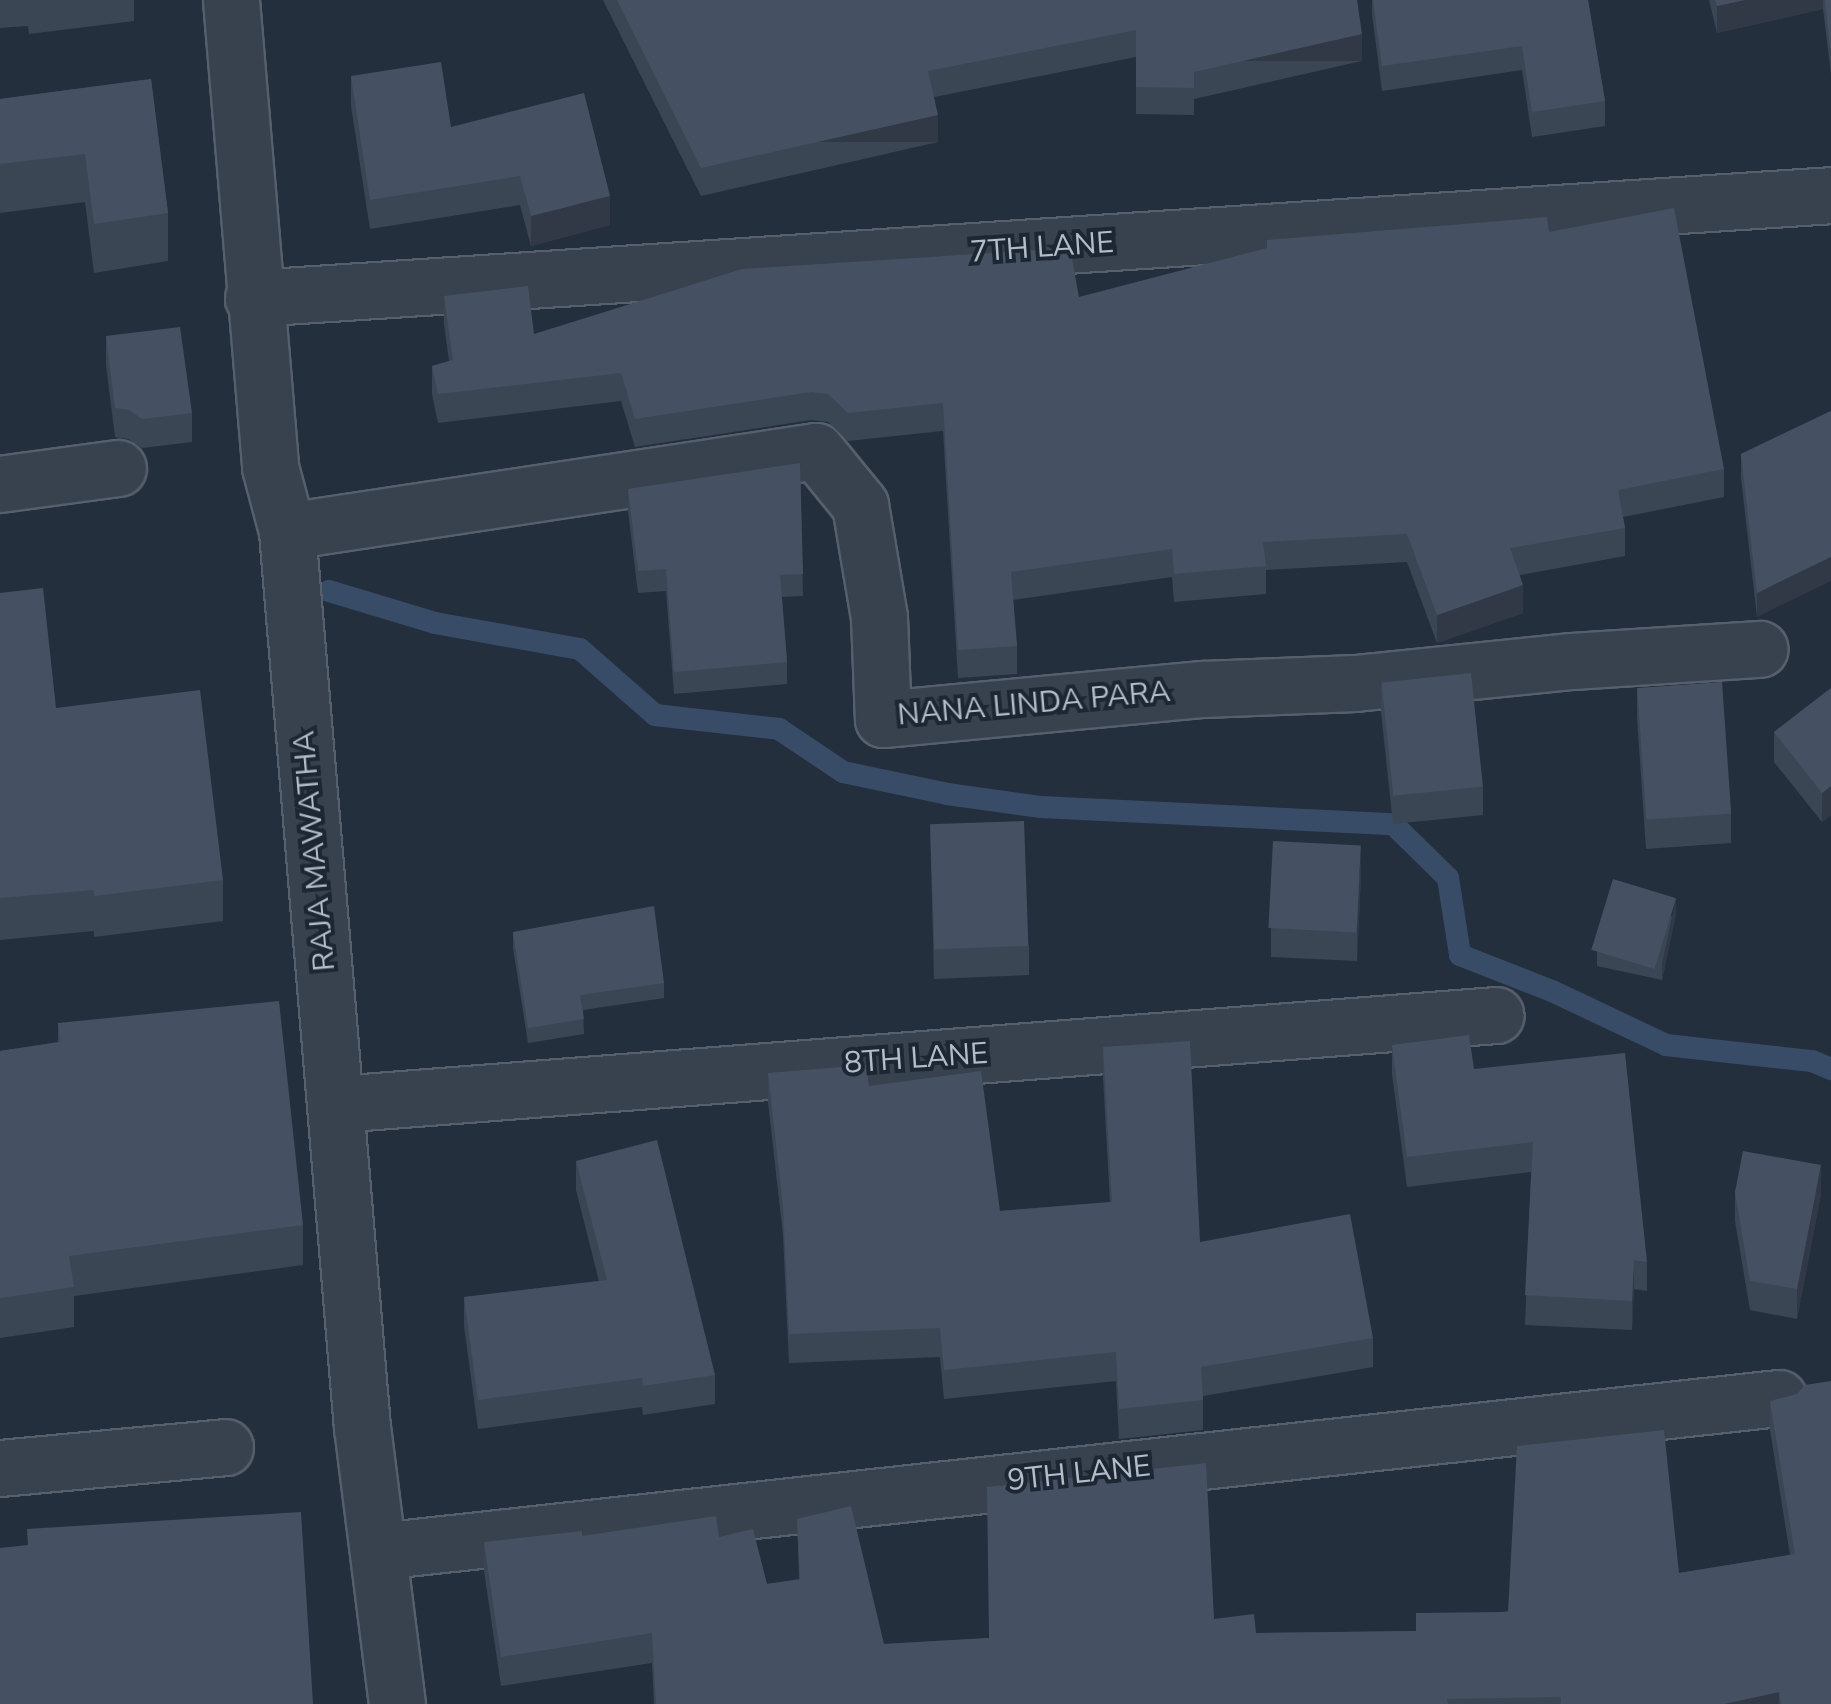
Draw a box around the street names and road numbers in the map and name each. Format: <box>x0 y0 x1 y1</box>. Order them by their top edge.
street label: 7TH LANE <box>969 225 1115 271</box>
street label: NANA LINDA PARA <box>896 674 1172 734</box>
street label: RAJA MAWATHA <box>287 729 343 973</box>
street label: 8TH LANE <box>843 1036 989 1082</box>
street label: 9TH LANE <box>1006 1449 1152 1499</box>

